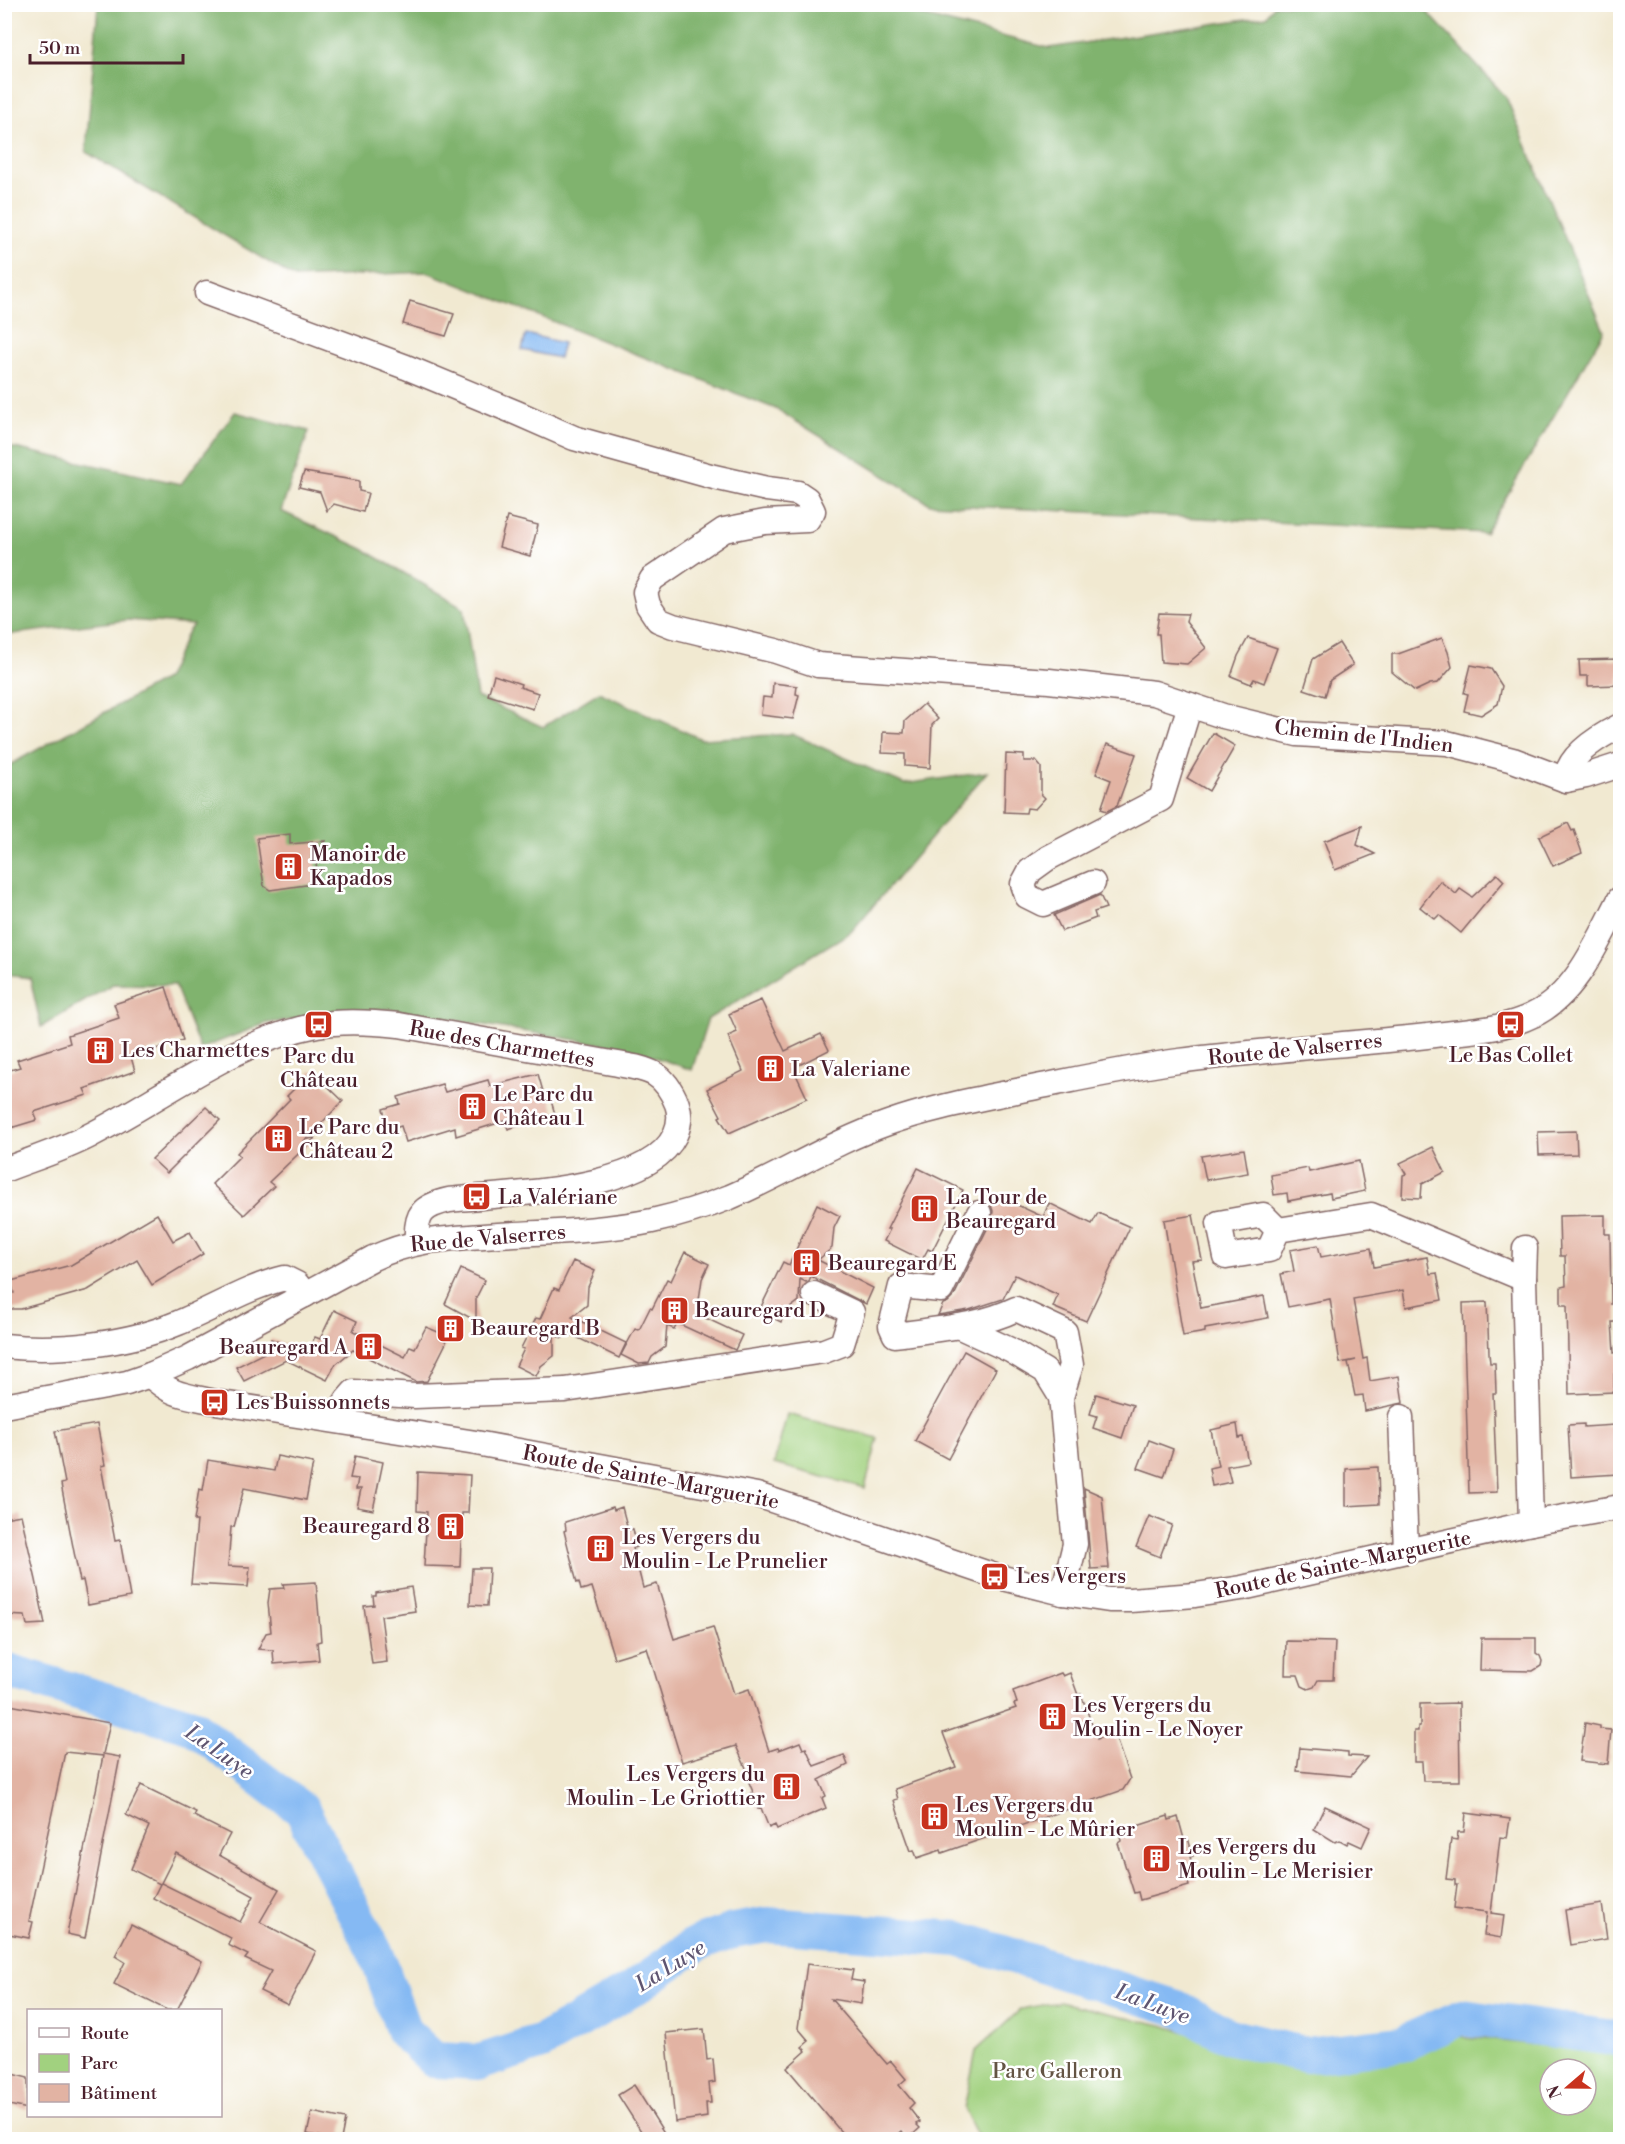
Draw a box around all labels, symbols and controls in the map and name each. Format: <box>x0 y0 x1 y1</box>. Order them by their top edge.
scale bar <box>30 27 183 65</box>
text: 50 m <box>39 37 81 60</box>
street label: Chemin de l'Indien <box>1273 715 1455 759</box>
place label: Manoir de Kapados <box>310 842 406 892</box>
building icon: Manoir de Kapados <box>273 850 305 882</box>
bus stop icon: Le Bas Collet <box>1495 1008 1527 1040</box>
bus stop icon: Parc du Château <box>303 1009 335 1041</box>
street label: Rue des Charmettes <box>407 1016 597 1074</box>
street label: Route de Valserres <box>1207 1028 1384 1072</box>
building icon: Les Charmettes <box>84 1034 116 1066</box>
place label: Les Charmettes <box>121 1038 270 1064</box>
place label: Le Bas Collet <box>1449 1043 1574 1069</box>
place label: Parc du Château <box>280 1044 358 1094</box>
building icon: La Valeriane <box>754 1053 786 1085</box>
place label: La Valeriane <box>791 1057 911 1083</box>
place label: Le Parc du Château 1 <box>493 1082 593 1132</box>
building icon: Le Parc du Château 1 <box>456 1090 488 1122</box>
place label: Le Parc du Château 2 <box>299 1115 399 1165</box>
building icon: Le Parc du Château 2 <box>262 1123 294 1155</box>
bus stop icon: La Valériane <box>461 1181 493 1213</box>
place label: La Valériane <box>498 1185 618 1211</box>
place label: La Tour de Beauregard <box>945 1185 1056 1235</box>
building icon: La Tour de Beauregard <box>909 1193 941 1225</box>
street label: Rue de Valserres <box>409 1219 567 1259</box>
building icon: Beauregard E <box>791 1247 823 1279</box>
place label: Beauregard E <box>827 1251 957 1277</box>
building icon: Beauregard D <box>658 1294 690 1326</box>
place label: Beauregard D <box>694 1298 825 1324</box>
building icon: Beauregard B <box>434 1312 466 1344</box>
place label: Beauregard B <box>470 1316 600 1342</box>
building icon: Beauregard A <box>353 1331 385 1363</box>
place label: Beauregard A <box>218 1335 349 1361</box>
bus stop icon: Les Buissonnets <box>199 1386 231 1418</box>
place label: Les Buissonnets <box>236 1390 390 1416</box>
street label: Route de Sainte-Marguerite <box>520 1440 781 1516</box>
building icon: Beauregard 8 <box>435 1510 467 1542</box>
place label: Beauregard 8 <box>302 1514 430 1540</box>
place label: Les Vergers du Moulin - Le Prunelier <box>622 1525 828 1575</box>
street label: Route de Sainte-Marguerite <box>1213 1525 1474 1605</box>
building icon: Les Vergers du Moulin - Le Prunelier <box>585 1533 617 1565</box>
bus stop icon: Les Vergers <box>979 1560 1011 1592</box>
place label: Les Vergers <box>1016 1564 1126 1590</box>
place label: Les Vergers du Moulin - Le Noyer <box>1073 1693 1243 1743</box>
building icon: Les Vergers du Moulin - Le Noyer <box>1036 1701 1068 1733</box>
water label: La Luye <box>179 1719 258 1785</box>
place label: Les Vergers du Moulin - Le Griottier <box>566 1762 765 1812</box>
building icon: Les Vergers du Moulin - Le Griottier <box>770 1770 802 1802</box>
place label: Les Vergers du Moulin - Le Mûrier <box>955 1793 1135 1843</box>
building icon: Les Vergers du Moulin - Le Mûrier <box>918 1801 950 1833</box>
place label: Les Vergers du Moulin - Le Merisier <box>1178 1835 1373 1885</box>
building icon: Les Vergers du Moulin - Le Merisier <box>1141 1843 1173 1875</box>
water label: La Luye <box>630 1934 711 1999</box>
water label: La Luye <box>1111 1978 1193 2030</box>
legend <box>27 2009 222 2117</box>
text: Route <box>81 2022 129 2045</box>
text: Parc <box>81 2052 118 2075</box>
north arrow <box>1538 2057 1598 2117</box>
park label: Parc Galleron <box>992 2059 1122 2085</box>
text: Bâtiment <box>80 2082 158 2105</box>
text: N <box>1543 2082 1566 2101</box>

